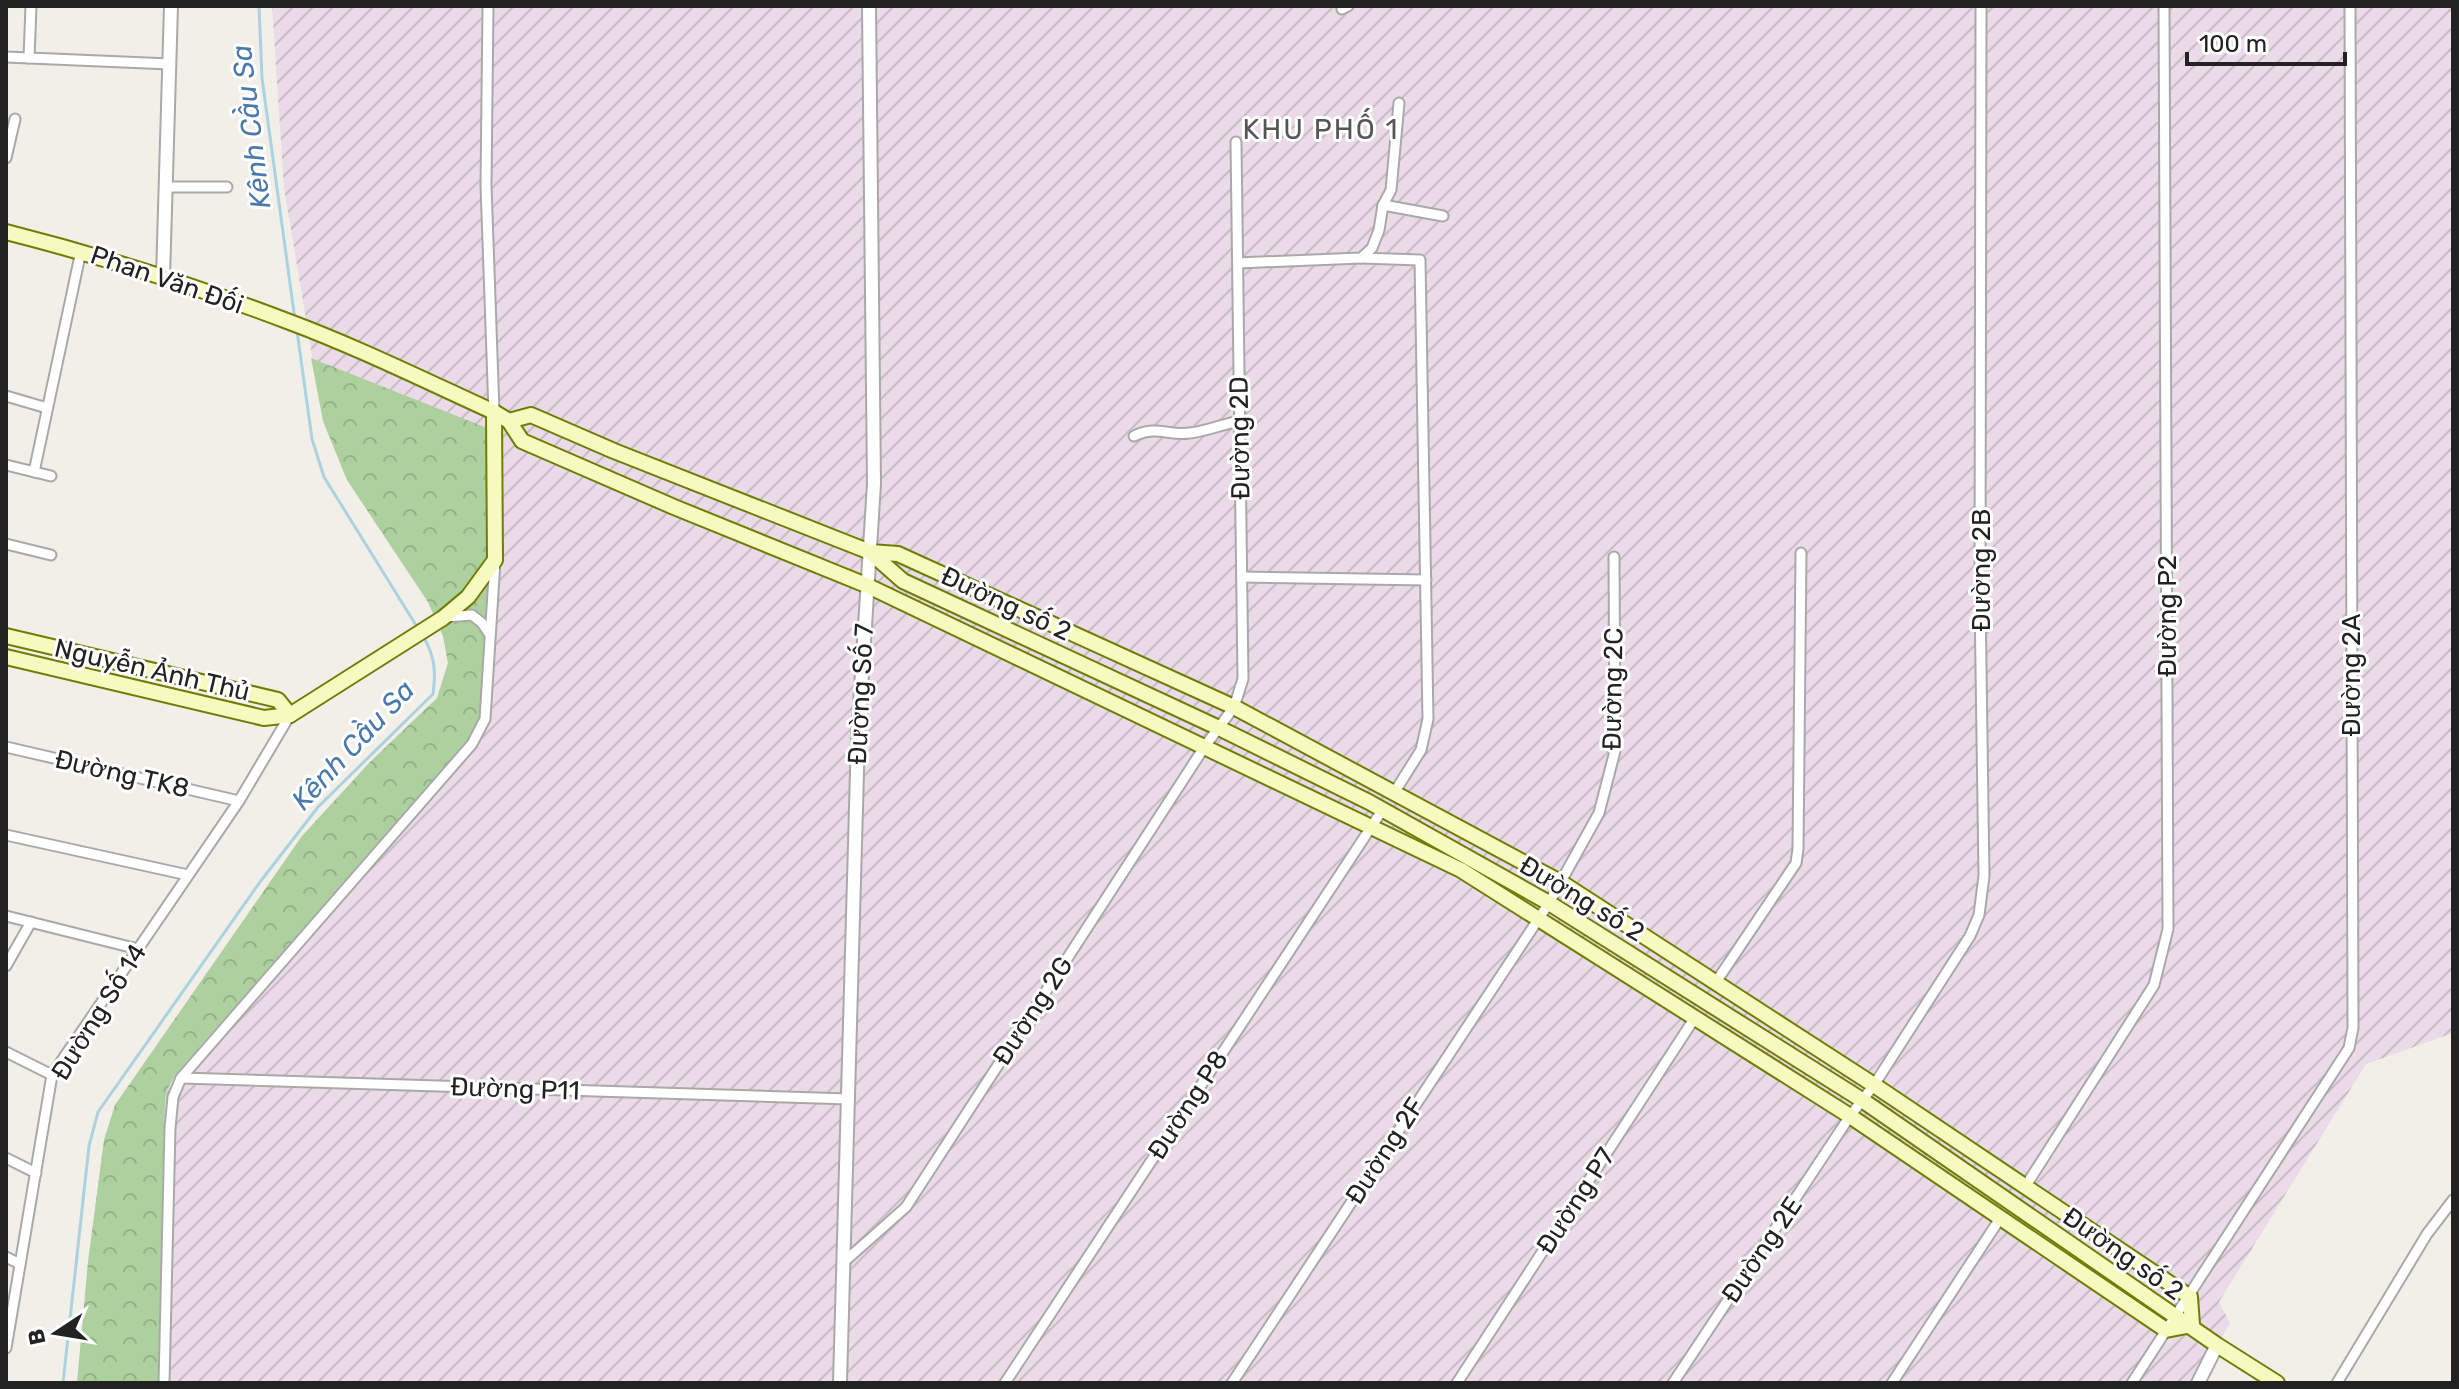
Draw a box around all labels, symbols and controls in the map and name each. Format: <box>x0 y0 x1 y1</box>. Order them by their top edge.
scale bar <box>2187 16 2345 66</box>
text: 100 m <box>2199 30 2267 58</box>
water label: Kênh Cầu Sa <box>224 43 277 211</box>
district label: KHU PHỐ 1 <box>1242 108 1400 146</box>
street label: Phan Văn Đối <box>86 238 248 321</box>
street label: Đường 2D <box>1223 376 1257 500</box>
street label: Đường 2B <box>1966 509 1997 631</box>
street label: Đường P2 <box>2152 555 2183 677</box>
street label: Đường số 2 <box>936 559 1077 648</box>
street label: Đường 2A <box>2336 614 2367 736</box>
street label: Đường Số 7 <box>840 623 880 765</box>
street label: Đường 2C <box>1596 627 1630 751</box>
street label: Nguyễn Ảnh Thủ <box>51 632 253 708</box>
water label: Kênh Cầu Sa <box>284 673 421 817</box>
street label: Đường TK8 <box>52 744 192 804</box>
street label: Đường số 2 <box>1514 848 1651 948</box>
street label: Đường Số 14 <box>43 937 153 1086</box>
street label: Đường 2G <box>986 951 1080 1071</box>
street label: Đường P8 <box>1141 1045 1235 1165</box>
street label: Đường P11 <box>450 1071 580 1107</box>
street label: Đường 2F <box>1339 1092 1431 1210</box>
street label: Đường P7 <box>1530 1142 1622 1260</box>
street label: Đường 2E <box>1715 1191 1809 1309</box>
street label: Đường số 2 <box>2057 1200 2190 1307</box>
north arrow <box>16 1293 96 1373</box>
text: B <box>22 1327 52 1347</box>

